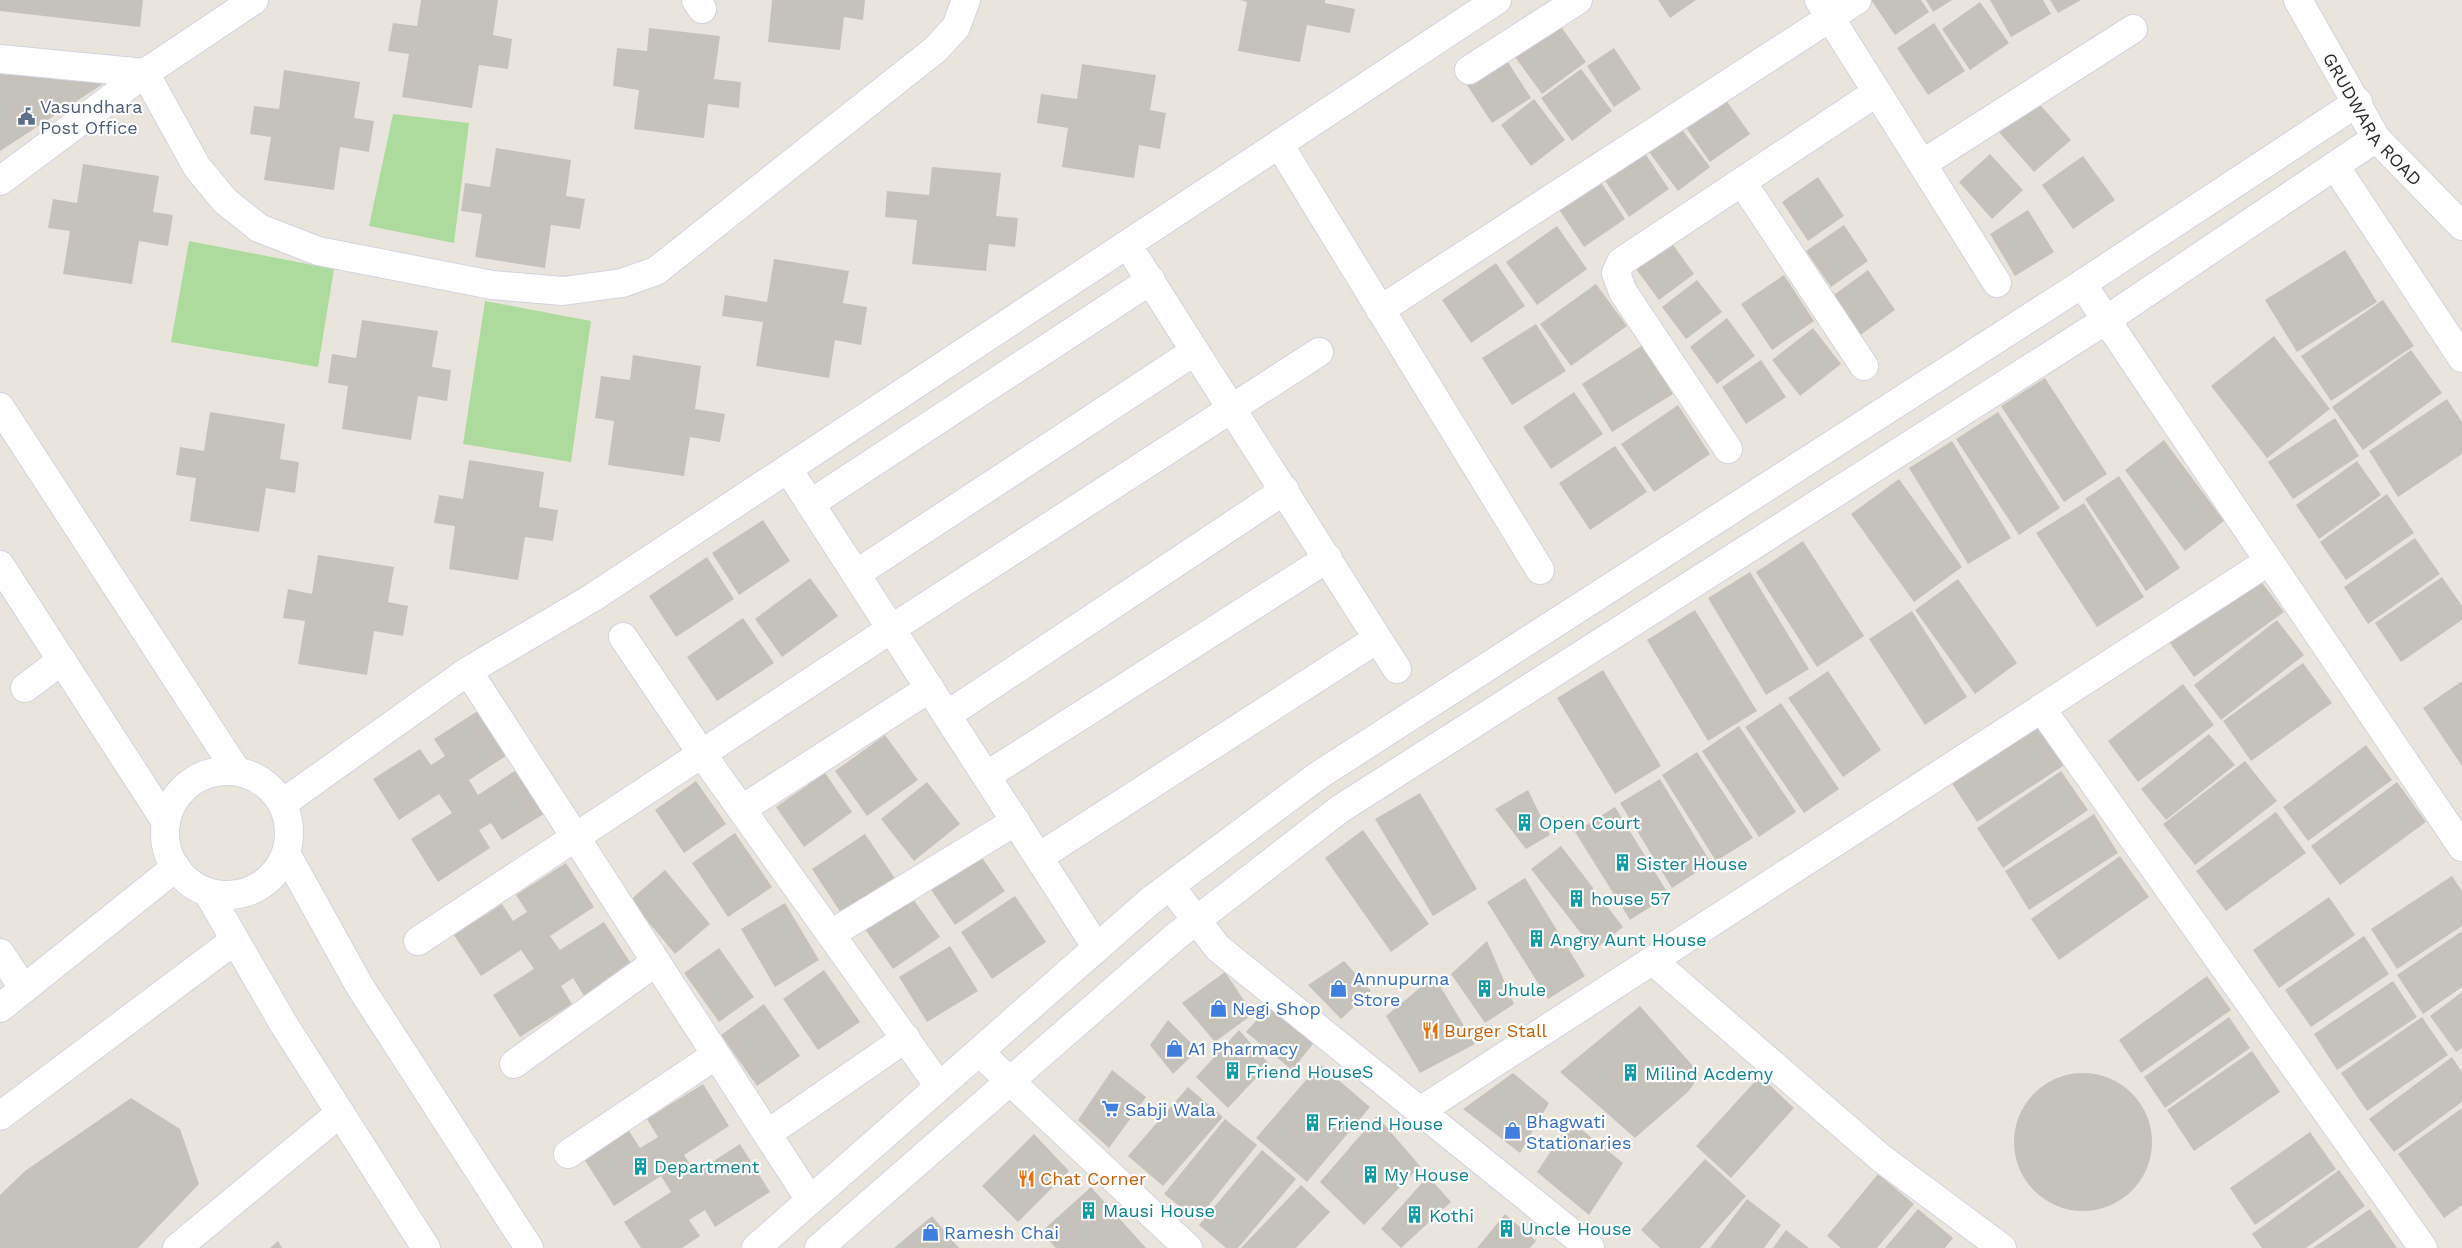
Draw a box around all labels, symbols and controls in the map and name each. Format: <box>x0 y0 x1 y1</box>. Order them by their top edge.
street label: GRUDWARA ROAD <box>2319 49 2427 189</box>
place label: Vasundhara Post Office <box>40 96 142 138</box>
public building icon: Vasundhara Post Office <box>16 106 36 126</box>
building icon: Open Court <box>1515 812 1535 832</box>
place label: Open Court <box>1539 812 1640 833</box>
building icon: Sister House <box>1612 853 1632 873</box>
place label: Sister House <box>1636 853 1748 874</box>
building icon: house 57 <box>1567 888 1587 908</box>
place label: house 57 <box>1591 888 1671 909</box>
building icon: Angry Aunt House <box>1526 929 1546 949</box>
place label: Angry Aunt House <box>1550 929 1707 950</box>
place label: Annupurna Store <box>1353 968 1449 1010</box>
shop icon: Annupurna Store <box>1329 978 1349 998</box>
building icon: Jhule <box>1474 979 1494 999</box>
place label: Jhule <box>1498 979 1546 1000</box>
shop icon: Negi Shop <box>1208 998 1228 1018</box>
place label: Negi Shop <box>1232 998 1321 1019</box>
restaurant icon: Burger Stall <box>1420 1020 1440 1040</box>
place label: Burger Stall <box>1444 1020 1548 1041</box>
shop icon: A1 Pharmacy <box>1164 1038 1184 1058</box>
place label: A1 Pharmacy <box>1188 1038 1299 1059</box>
building icon: Friend HouseS <box>1222 1061 1242 1081</box>
place label: Friend HouseS <box>1246 1061 1374 1082</box>
building icon: Milind Acdemy <box>1621 1063 1641 1083</box>
place label: Milind Acdemy <box>1645 1063 1774 1084</box>
supermarket icon: Sabji Wala <box>1101 1099 1121 1119</box>
place label: Sabji Wala <box>1125 1099 1216 1120</box>
place label: Bhagwati Stationaries <box>1526 1111 1631 1153</box>
building icon: Friend House <box>1303 1113 1323 1133</box>
place label: Friend House <box>1327 1113 1443 1134</box>
shop icon: Bhagwati Stationaries <box>1502 1121 1522 1141</box>
building icon: Department <box>630 1156 650 1176</box>
place label: Department <box>654 1156 760 1177</box>
building icon: My House <box>1360 1164 1380 1184</box>
place label: My House <box>1384 1164 1469 1185</box>
restaurant icon: Chat Corner <box>1016 1168 1036 1188</box>
place label: Chat Corner <box>1040 1168 1146 1189</box>
building icon: Mausi House <box>1079 1200 1099 1220</box>
place label: Mausi House <box>1103 1200 1215 1221</box>
building icon: Kothi <box>1405 1205 1425 1225</box>
place label: Kothi <box>1429 1205 1474 1226</box>
building icon: Uncle House <box>1497 1218 1517 1238</box>
place label: Uncle House <box>1521 1218 1632 1239</box>
shop icon: Ramesh Chai <box>920 1222 940 1242</box>
place label: Ramesh Chai <box>944 1222 1059 1243</box>

